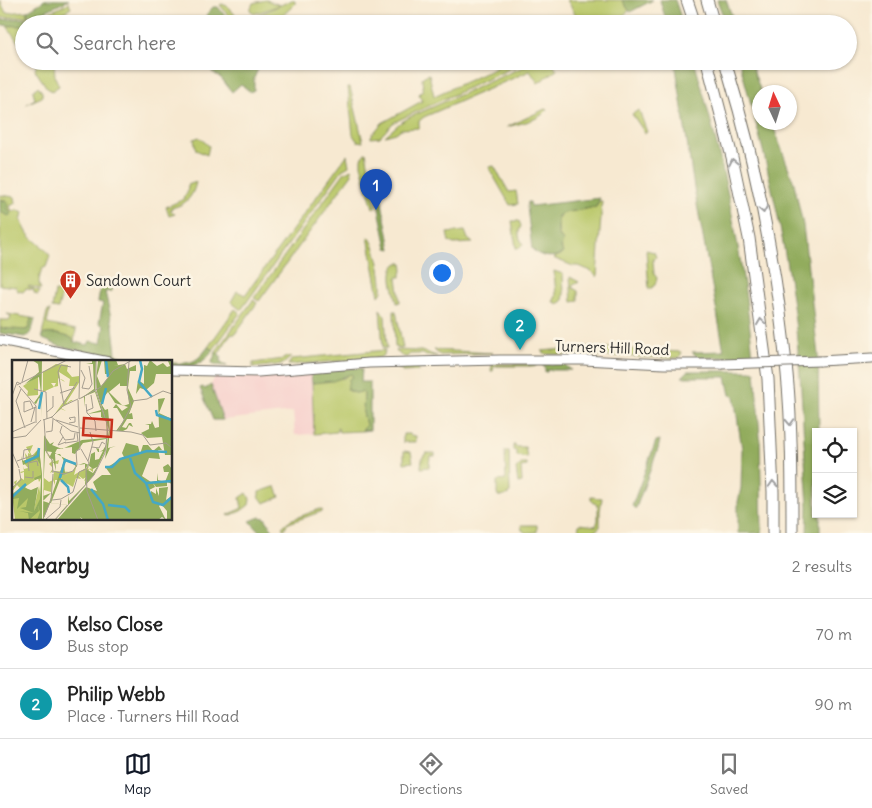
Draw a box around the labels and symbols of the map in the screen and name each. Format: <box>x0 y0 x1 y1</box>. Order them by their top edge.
north arrow <box>752 85 797 130</box>
one-way arrow <box>728 158 739 167</box>
pin: 1 <box>360 169 392 210</box>
one-way arrow <box>757 206 767 215</box>
your location <box>429 260 455 286</box>
building icon: Sandown Court <box>58 269 82 300</box>
place label: Sandown Court <box>86 271 191 290</box>
pin: 2 <box>504 309 536 350</box>
one-way arrow <box>756 318 766 327</box>
street label: Turners Hill Road <box>554 336 670 359</box>
inset map <box>12 360 172 520</box>
one-way arrow <box>785 418 796 426</box>
one-way arrow <box>768 480 778 488</box>

